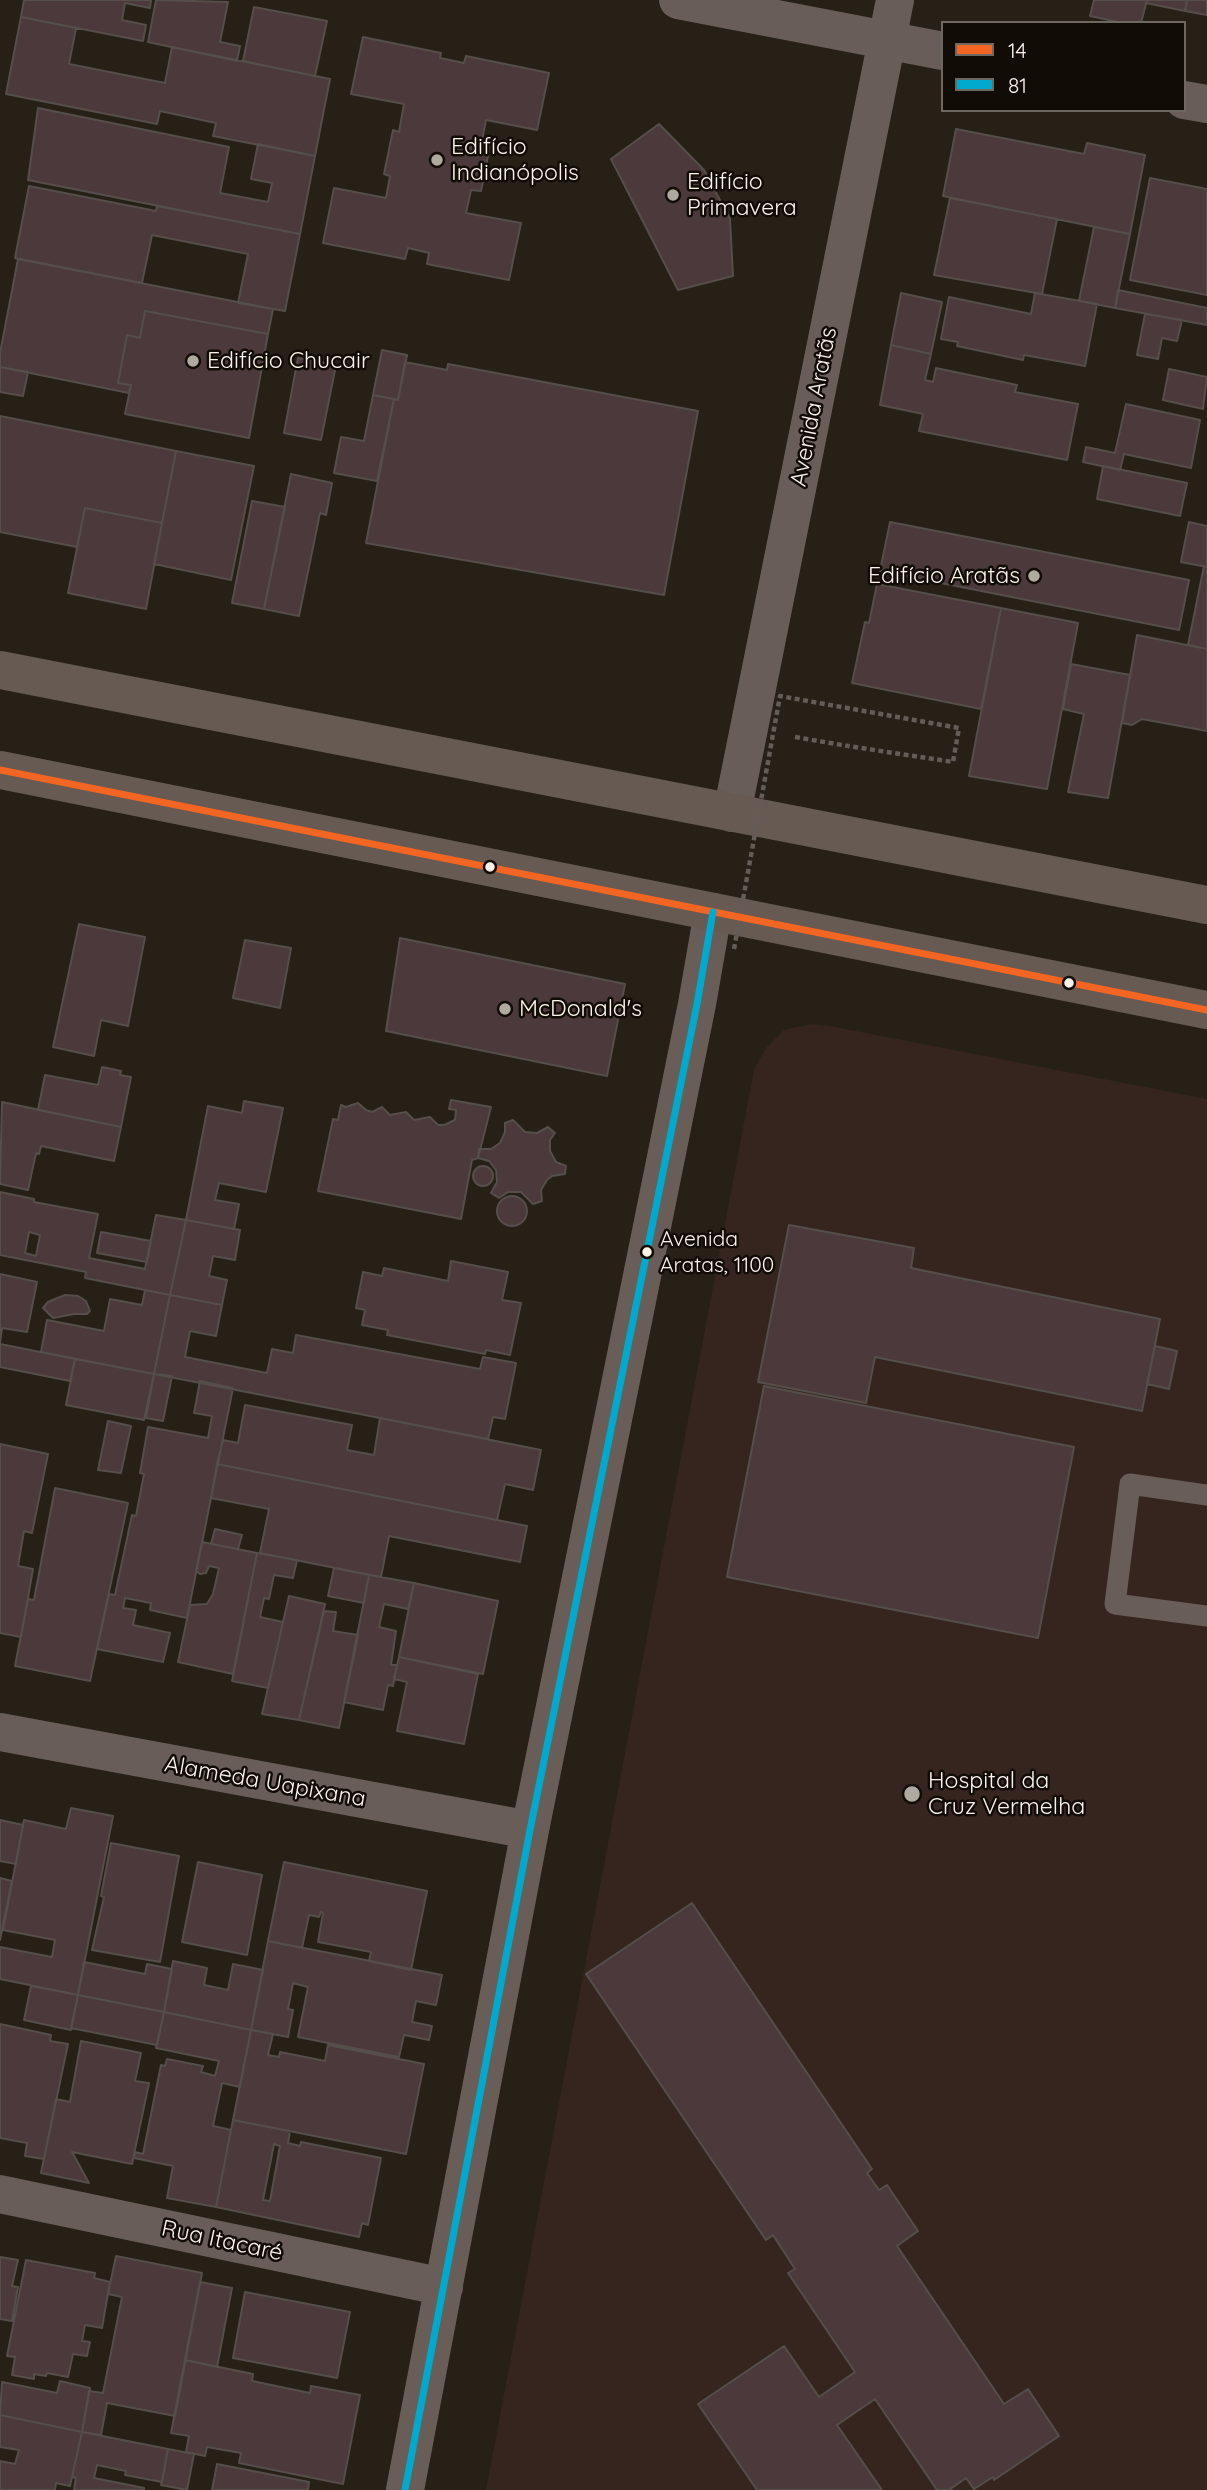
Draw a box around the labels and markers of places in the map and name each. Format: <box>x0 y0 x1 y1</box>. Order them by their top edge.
place label: Edifício Indianópolis <box>451 133 579 187</box>
marker: Edifício Indianópolis <box>429 152 445 168</box>
place label: Edifício Primavera <box>687 168 797 222</box>
marker: Edifício Primavera <box>665 187 681 203</box>
place label: Edifício Chucair <box>207 347 370 375</box>
marker: Edifício Chucair <box>185 353 201 369</box>
place label: Edifício Aratãs <box>868 562 1020 590</box>
marker: Edifício Aratãs <box>1026 568 1042 584</box>
unlabelled marker <box>483 860 497 874</box>
unlabelled marker <box>1062 976 1076 990</box>
place label: McDonald's <box>519 995 642 1023</box>
marker: McDonald's <box>497 1001 513 1017</box>
place label: Avenida Aratas, 1100 <box>660 1227 774 1277</box>
marker: Avenida Aratas, 1100 <box>640 1245 654 1259</box>
place label: Hospital da Cruz Vermelha <box>928 1767 1085 1821</box>
marker: Hospital da Cruz Vermelha <box>902 1784 922 1804</box>

